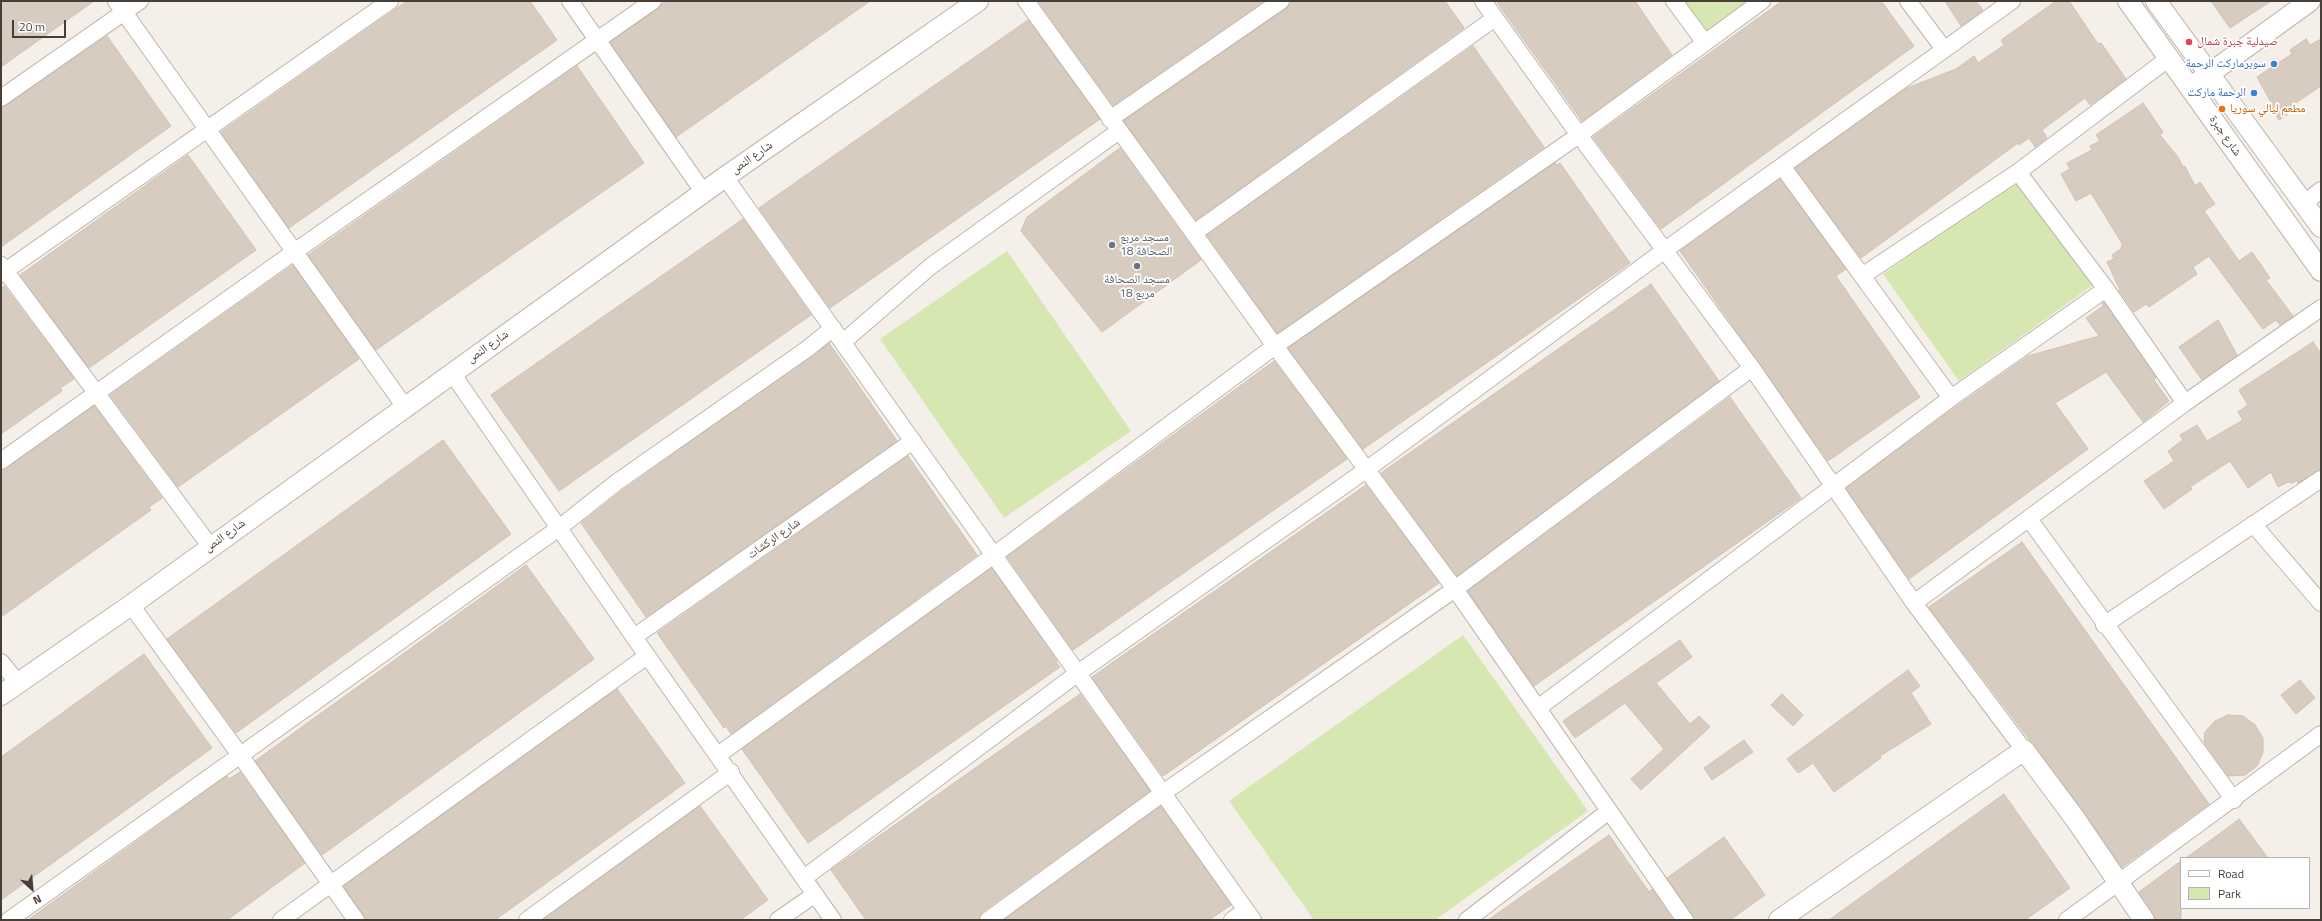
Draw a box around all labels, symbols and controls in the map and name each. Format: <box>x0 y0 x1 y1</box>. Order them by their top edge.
scale bar <box>14 12 68 38</box>
text: 20 m <box>19 17 45 36</box>
place label: صيدلية جبرة شمال <box>2197 35 2278 49</box>
marker: صيدلية جبرة شمال <box>2184 37 2194 47</box>
place label: سوبرماركت الرحمة <box>2186 57 2266 71</box>
marker: سوبرماركت الرحمة <box>2269 59 2279 69</box>
place label: الرحمة ماركت <box>2187 86 2246 100</box>
marker: الرحمة ماركت <box>2249 88 2259 98</box>
place label: مطعم ليالي سوريا <box>2230 102 2306 116</box>
marker: مطعم ليالي سوريا <box>2217 104 2227 114</box>
street label: شارع جبرة <box>2206 113 2244 159</box>
street label: شارع النص <box>728 138 776 178</box>
place label: مسجد مربع 18 الصحافة <box>1120 231 1172 259</box>
marker: مسجد مربع 18 الصحافة <box>1107 240 1117 250</box>
marker: مسجد الصحافة مربع 18 <box>1132 261 1142 271</box>
place label: مسجد الصحافة مربع 18 <box>1104 273 1170 301</box>
street label: شارع النص <box>464 327 512 367</box>
street label: شارع النص <box>202 516 248 556</box>
street label: شارع الركشات <box>745 516 803 562</box>
legend <box>2180 857 2310 909</box>
text: Road <box>2218 864 2244 883</box>
north arrow <box>12 869 52 909</box>
text: Park <box>2218 884 2241 903</box>
text: N <box>30 891 44 909</box>

